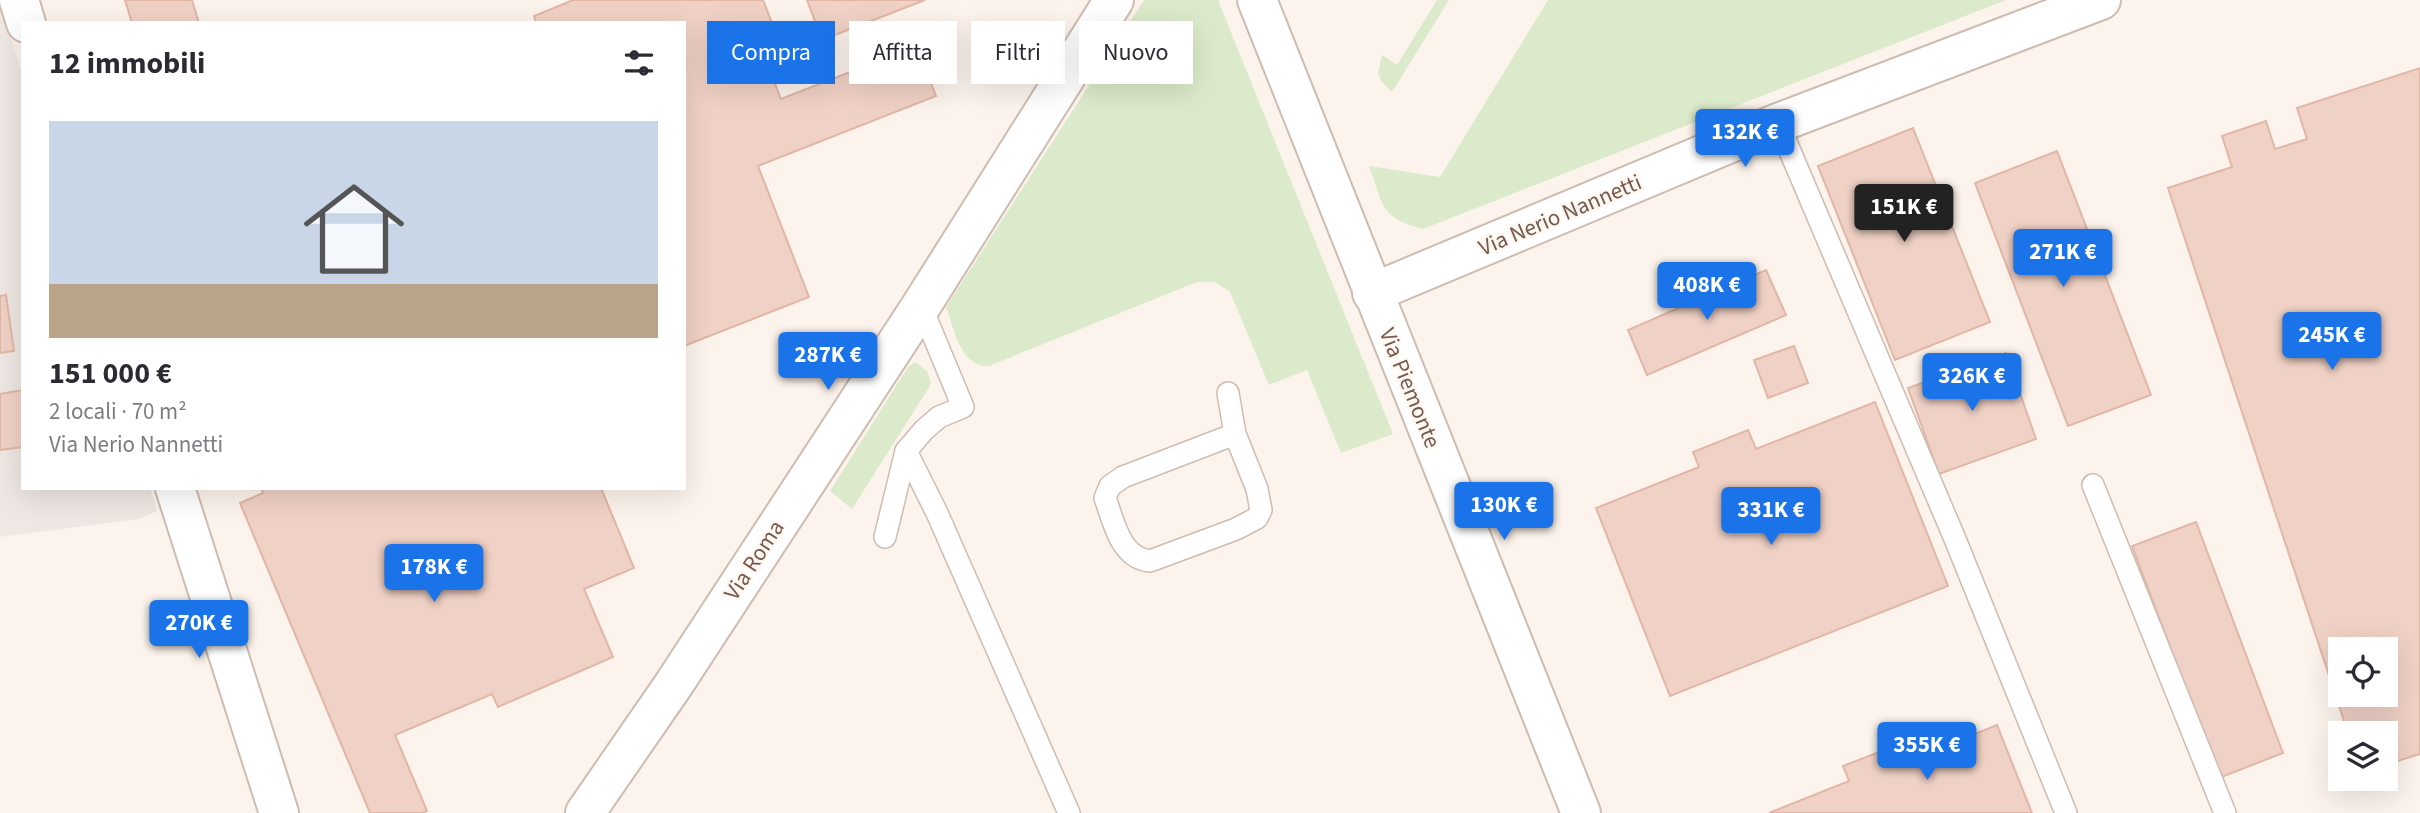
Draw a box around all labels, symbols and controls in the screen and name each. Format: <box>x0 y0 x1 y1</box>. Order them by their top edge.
chip: Compra <box>707 21 835 84</box>
chip: Affitta <box>849 21 957 84</box>
chip: Filtri <box>971 21 1065 84</box>
chip: Nuovo <box>1079 21 1193 84</box>
text: 12 immobili <box>49 42 205 85</box>
icon: filters <box>620 44 658 82</box>
pin: 132K € <box>1688 110 1802 169</box>
text: 132K € <box>1711 115 1779 148</box>
icon: home <box>291 166 417 292</box>
street label: Via Nerio Nannetti <box>1473 166 1647 264</box>
pin: 151K € <box>1847 184 1961 244</box>
text: 151K € <box>1870 190 1938 223</box>
pin: 271K € <box>2006 230 2120 289</box>
text: 271K € <box>2029 235 2097 268</box>
pin: 408K € <box>1650 262 1764 322</box>
text: 408K € <box>1673 268 1741 301</box>
pin: 245K € <box>2275 312 2389 372</box>
text: 245K € <box>2298 318 2366 351</box>
street label: Via Piemonte <box>1371 323 1449 453</box>
pin: 287K € <box>771 332 885 392</box>
text: 287K € <box>794 338 862 371</box>
text: 151 000 € <box>49 352 172 395</box>
pin: 326K € <box>1915 354 2029 413</box>
text: 326K € <box>1938 359 2006 392</box>
text: 2 locali · 70 m² <box>49 395 187 428</box>
text: Via Nerio Nannetti <box>49 428 223 461</box>
pin: 130K € <box>1447 482 1561 542</box>
text: 130K € <box>1470 488 1538 521</box>
pin: 331K € <box>1714 488 1828 547</box>
text: 331K € <box>1737 493 1805 526</box>
street label: Via Roma <box>716 513 792 607</box>
pin: 178K € <box>377 544 491 604</box>
text: 178K € <box>400 550 468 583</box>
pin: 270K € <box>142 600 256 660</box>
text: 270K € <box>165 606 233 639</box>
map controls <box>2328 637 2398 791</box>
button: locate <box>2328 637 2398 707</box>
button: layers <box>2328 721 2398 791</box>
pin: 355K € <box>1870 722 1984 782</box>
text: 355K € <box>1893 728 1961 761</box>

